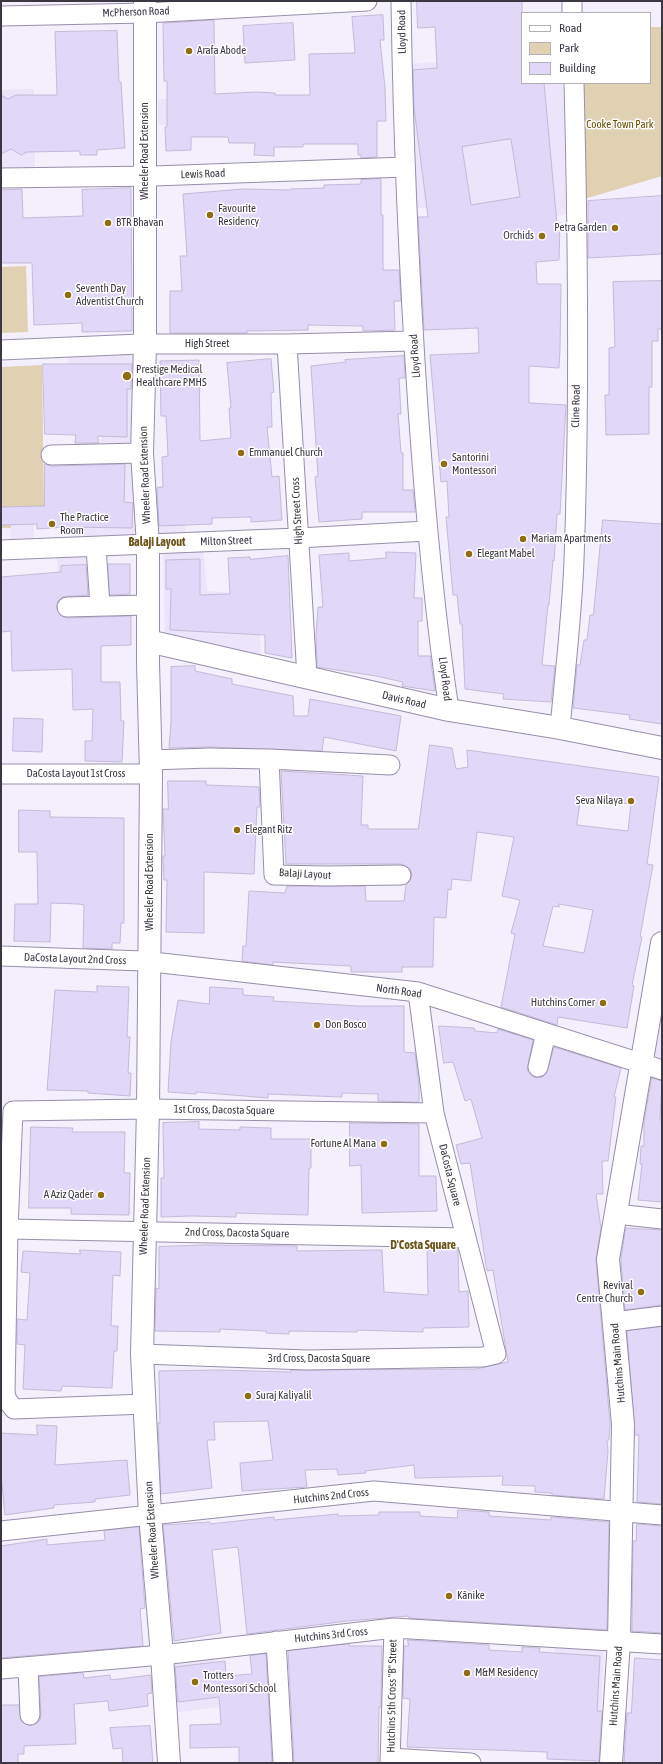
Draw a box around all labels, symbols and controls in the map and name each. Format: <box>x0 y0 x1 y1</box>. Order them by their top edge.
street label: McPherson Road <box>102 4 170 20</box>
street label: Lloyd Road <box>395 10 409 54</box>
legend <box>521 12 651 84</box>
text: Road <box>559 21 582 35</box>
text: Park <box>559 41 579 55</box>
place label: Arafa Abode <box>197 44 246 58</box>
marker: Arafa Abode <box>184 46 194 56</box>
text: Building <box>559 61 596 75</box>
street label: Wheeler Road Extension <box>138 102 152 200</box>
park label: Cooke Town Park <box>586 118 654 132</box>
street label: Lewis Road <box>180 167 226 181</box>
place label: Favourite Residency <box>218 202 259 228</box>
marker: Favourite Residency <box>205 210 215 220</box>
place label: BTR Bhavan <box>116 216 164 230</box>
marker: BTR Bhavan <box>103 218 113 228</box>
place label: Petra Garden <box>554 221 607 235</box>
marker: Petra Garden <box>610 223 620 233</box>
place label: Orchids <box>503 229 534 243</box>
marker: Orchids <box>537 231 547 241</box>
place label: Seventh Day Adventist Church <box>76 282 144 308</box>
marker: Seventh Day Adventist Church <box>63 290 73 300</box>
street label: Lloyd Road <box>407 333 423 379</box>
street label: High Street <box>185 337 229 351</box>
place label: Prestige Medical Healthcare PMHS <box>136 363 207 389</box>
marker: Prestige Medical Healthcare PMHS <box>121 370 133 382</box>
street label: Cline Road <box>569 384 583 428</box>
street label: Wheeler Road Extension <box>137 426 153 524</box>
place label: Emmanuel Church <box>249 446 323 460</box>
marker: Emmanuel Church <box>236 448 246 458</box>
place label: Santorini Montessori <box>452 451 497 477</box>
marker: Santorini Montessori <box>439 459 449 469</box>
street label: High Street Cross <box>289 477 305 545</box>
place label: The Practice Room <box>60 511 109 537</box>
marker: The Practice Room <box>47 519 57 529</box>
place label: Mariam Apartments <box>531 532 611 546</box>
street label: Milton Street <box>200 533 252 549</box>
marker: Mariam Apartments <box>518 534 528 544</box>
district label: Balaji Layout <box>128 535 186 549</box>
place label: Elegant Mabel <box>477 547 535 561</box>
marker: Elegant Mabel <box>464 549 474 559</box>
street label: Lloyd Road <box>436 656 454 702</box>
street label: Davis Road <box>381 689 427 711</box>
street label: DaCosta Layout 1st Cross <box>27 767 125 781</box>
place label: Seva Nilaya <box>576 794 623 808</box>
marker: Seva Nilaya <box>626 796 636 806</box>
place label: Elegant Ritz <box>245 823 292 837</box>
marker: Elegant Ritz <box>232 825 242 835</box>
street label: Wheeler Road Extension <box>143 833 157 931</box>
street label: Balaji Layout <box>279 866 331 882</box>
street label: DaCosta Layout 2nd Cross <box>24 951 126 967</box>
street label: North Road <box>375 981 423 1001</box>
place label: Hutchins Corner <box>531 996 595 1010</box>
marker: Hutchins Corner <box>598 998 608 1008</box>
place label: Don Bosco <box>325 1018 367 1032</box>
marker: Don Bosco <box>312 1020 322 1030</box>
street label: 1st Cross, Dacosta Square <box>173 1103 275 1117</box>
place label: Fortune Al Mana <box>310 1137 376 1151</box>
marker: Fortune Al Mana <box>379 1139 389 1149</box>
street label: DaCosta Square <box>436 1143 464 1207</box>
street label: Wheeler Road Extension <box>137 1157 153 1255</box>
place label: A Aziz Qader <box>44 1188 93 1202</box>
marker: A Aziz Qader <box>96 1190 106 1200</box>
street label: 2nd Cross, Dacosta Square <box>185 1225 289 1241</box>
district label: D'Costa Square <box>390 1238 456 1252</box>
place label: Revival Centre Church <box>577 1279 633 1305</box>
marker: Revival Centre Church <box>636 1287 646 1297</box>
street label: Hutchins Main Road <box>608 1322 628 1404</box>
street label: 3rd Cross, Dacosta Square <box>268 1352 370 1366</box>
place label: Suraj Kaliyalil <box>256 1389 312 1403</box>
marker: Suraj Kaliyalil <box>243 1391 253 1401</box>
street label: Wheeler Road Extension <box>142 1481 162 1579</box>
street label: Hutchins 2nd Cross <box>293 1485 369 1507</box>
place label: Kānike <box>457 1589 485 1603</box>
marker: Kānike <box>444 1591 454 1601</box>
street label: Hutchins 3rd Cross <box>294 1625 368 1645</box>
street label: Hutchins 5th Cross "B" Street <box>384 1639 400 1753</box>
street label: Hutchins Main Road <box>607 1645 625 1727</box>
place label: M&M Residency <box>475 1666 538 1680</box>
marker: M&M Residency <box>462 1668 472 1678</box>
place label: Trotters Montessori School <box>203 1669 276 1695</box>
marker: Trotters Montessori School <box>190 1677 200 1687</box>

